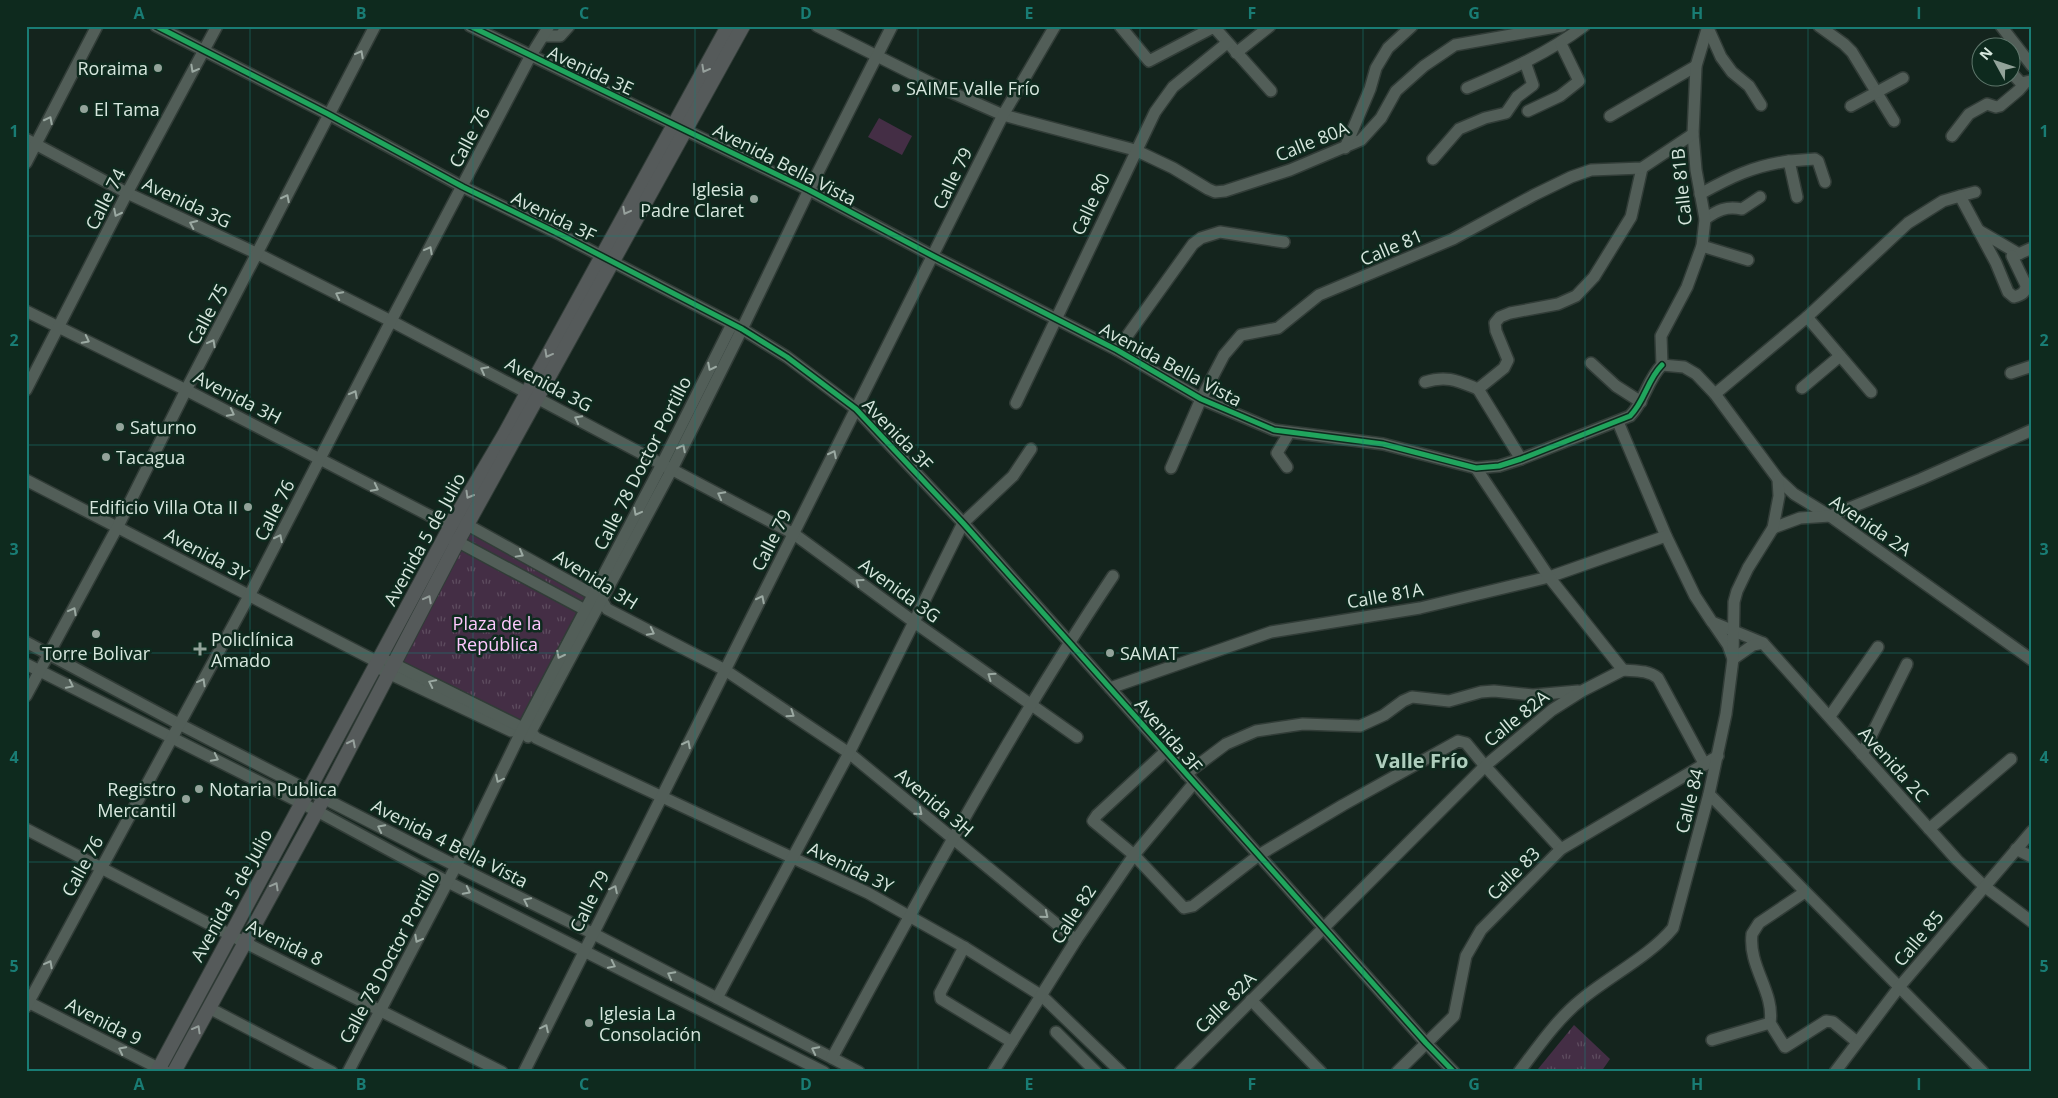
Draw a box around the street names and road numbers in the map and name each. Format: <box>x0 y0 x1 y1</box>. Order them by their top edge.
street label: Avenida 3E <box>544 40 638 100</box>
street label: Calle 76 <box>443 102 495 172</box>
street label: Calle 80A <box>1272 115 1353 167</box>
street label: Avenida Bella Vista <box>709 118 861 210</box>
street label: Calle 79 <box>927 143 977 213</box>
street label: Calle 81B <box>1665 147 1697 227</box>
street label: Calle 74 <box>79 164 131 234</box>
street label: Calle 80 <box>1065 169 1115 239</box>
street label: Avenida 3G <box>139 171 235 233</box>
street label: Avenida 3F <box>508 185 600 247</box>
street label: Calle 81 <box>1356 223 1426 271</box>
street label: Calle 75 <box>181 279 233 349</box>
street label: Avenida Bella Vista <box>1096 316 1246 412</box>
street label: Avenida 3G <box>501 351 597 417</box>
street label: Avenida 3H <box>190 365 286 429</box>
street label: Calle 78 Doctor Portillo <box>588 372 696 554</box>
street label: Avenida 3F <box>858 393 938 475</box>
street label: Avenida 5 de Julio <box>378 468 470 610</box>
street label: Calle 76 <box>248 475 300 545</box>
street label: Avenida 2A <box>1826 489 1917 561</box>
street label: Calle 79 <box>745 505 797 575</box>
street label: Avenida 3Y <box>161 522 254 587</box>
street label: Avenida 3H <box>549 544 643 614</box>
street label: Avenida 3G <box>854 552 946 628</box>
street label: Calle 81A <box>1345 576 1426 614</box>
street label: Calle 82A <box>1478 684 1554 752</box>
street label: Avenida 3F <box>1130 693 1208 777</box>
street label: Avenida 2C <box>1854 721 1934 807</box>
street label: Avenida 3H <box>891 762 979 842</box>
street label: Calle 84 <box>1669 766 1709 836</box>
street label: Avenida 4 Bella Vista <box>368 793 532 893</box>
street label: Avenida 5 de Julio <box>185 824 277 966</box>
street label: Calle 76 <box>56 831 108 901</box>
street label: Avenida 3Y <box>804 836 898 898</box>
street label: Calle 83 <box>1481 841 1545 905</box>
street label: Calle 79 <box>564 866 614 936</box>
street label: Calle 78 Doctor Portillo <box>333 867 445 1047</box>
street label: Calle 82 <box>1045 880 1101 948</box>
street label: Calle 85 <box>1888 905 1948 971</box>
street label: Avenida 8 <box>243 913 327 971</box>
street label: Calle 82A <box>1189 966 1261 1038</box>
street label: Avenida 9 <box>62 992 146 1050</box>

